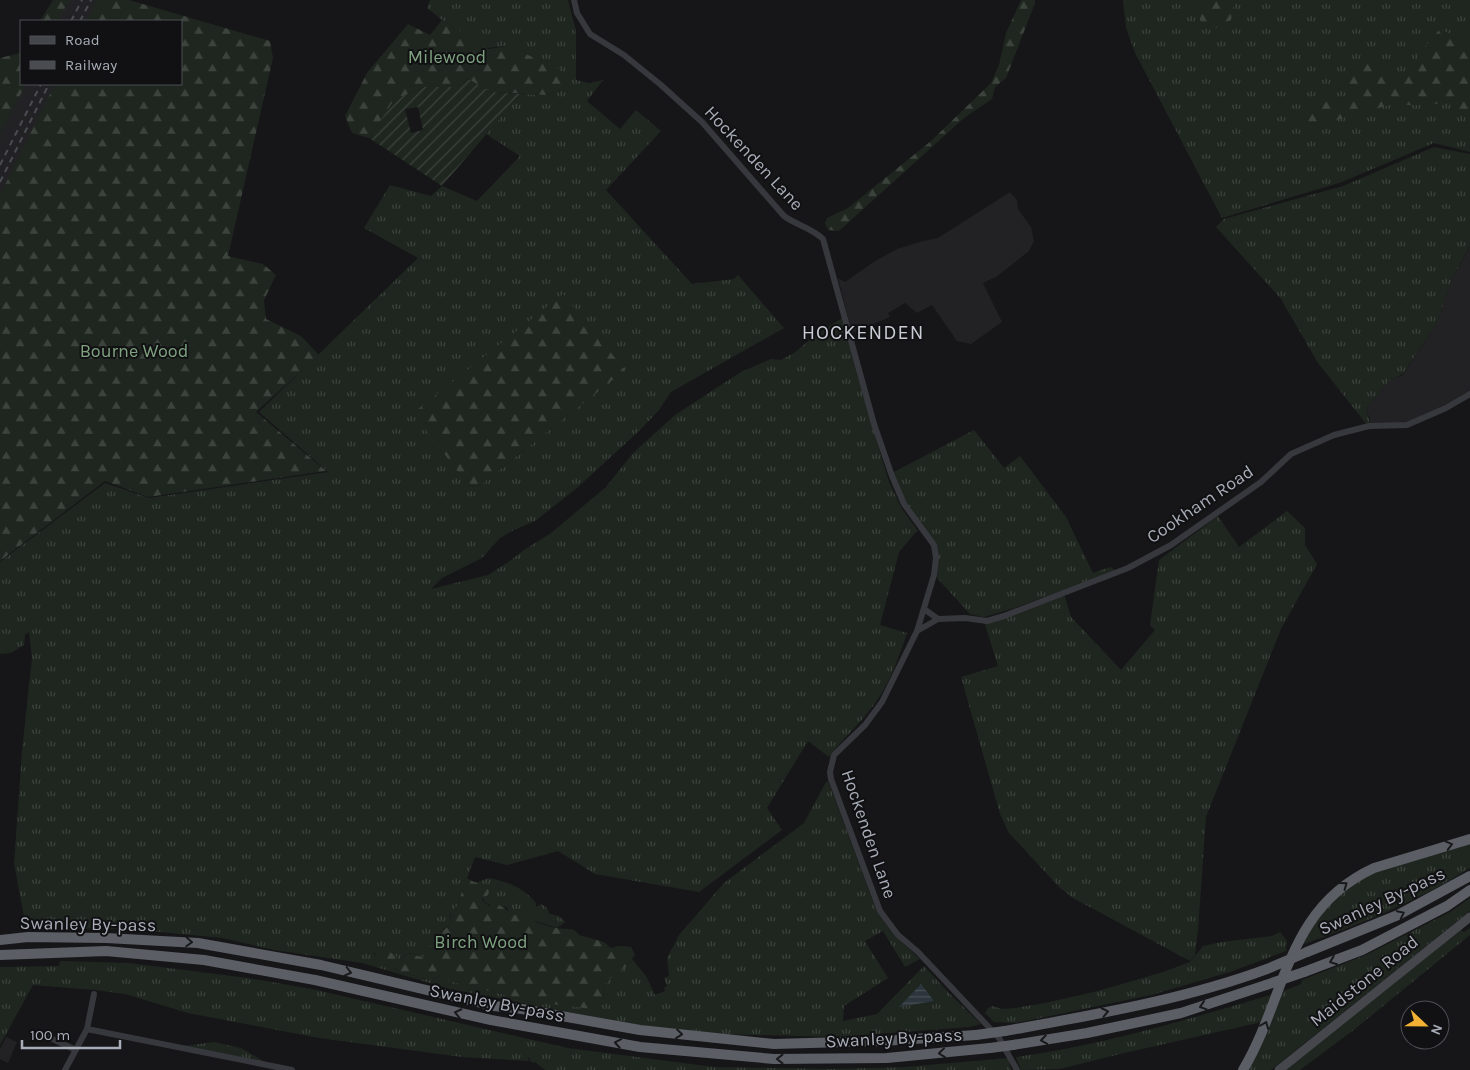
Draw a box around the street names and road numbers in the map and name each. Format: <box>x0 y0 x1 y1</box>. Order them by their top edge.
street label: Hockenden Lane <box>700 101 808 215</box>
street label: Cookham Road <box>1142 460 1258 548</box>
street label: Hockenden Lane <box>837 767 901 901</box>
street label: Swanley By-pass <box>1315 862 1449 940</box>
street label: Swanley By-pass <box>19 912 157 936</box>
street label: Maidstone Road <box>1305 931 1423 1031</box>
street label: Swanley By-pass <box>428 979 566 1027</box>
street label: Swanley By-pass <box>825 1023 963 1053</box>

